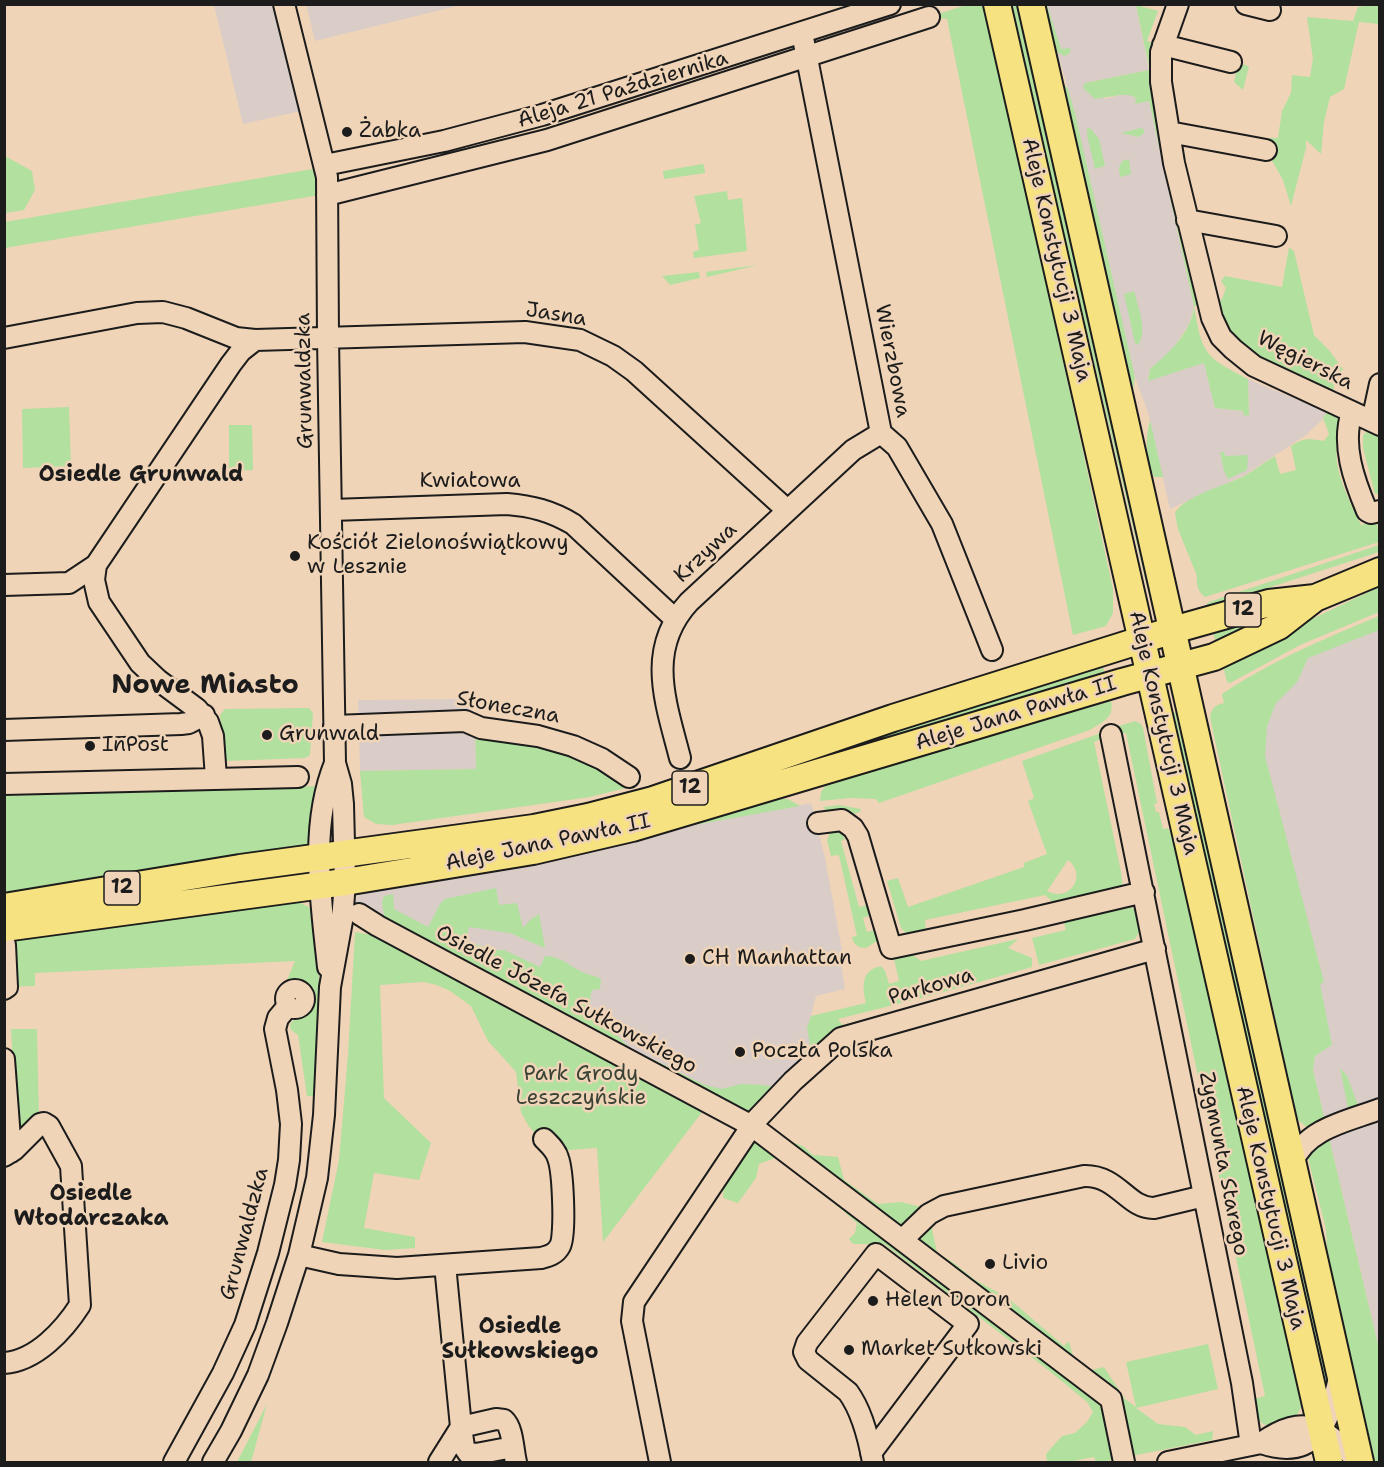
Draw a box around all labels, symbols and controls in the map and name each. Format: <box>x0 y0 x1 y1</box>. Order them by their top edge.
street label: Aleja 21 Października <box>515 46 731 134</box>
place label: Żabka <box>359 119 421 145</box>
marker: Żabka <box>340 125 354 139</box>
street label: Aleje Konstytucji 3 Maja <box>1016 136 1096 384</box>
street label: Jasna <box>524 298 588 332</box>
street label: Wierzbowa <box>869 302 915 420</box>
street label: Grunwaldzka <box>291 313 319 449</box>
street label: Węgierska <box>1253 326 1357 396</box>
district label: Osiedle Grunwald <box>39 462 243 488</box>
street label: Kwiatowa <box>420 469 520 495</box>
street label: Krzywa <box>669 518 743 588</box>
place label: Kościół Zielonoświątkowy w Lesznie <box>307 531 568 581</box>
marker: Kościół Zielonoświątkowy w Lesznie <box>288 549 302 563</box>
road number: 12 <box>1225 593 1261 627</box>
street label: Aleje Konstytucji 3 Maja <box>1123 609 1203 857</box>
district label: Nowe Miasto <box>111 670 299 702</box>
street label: Aleje Jana Pawła II <box>912 671 1120 757</box>
street label: Słoneczna <box>455 687 561 729</box>
place label: Grunwald <box>279 722 379 748</box>
marker: Grunwald <box>260 728 274 742</box>
place label: InPost <box>102 733 169 759</box>
marker: InPost <box>83 739 97 753</box>
road number: 12 <box>672 771 708 805</box>
street label: Aleje Jana Pawła II <box>443 809 653 877</box>
road number: 12 <box>104 871 140 905</box>
street label: Osiedle Józefa Sułkowskiego <box>431 920 701 1080</box>
place label: CH Manhattan <box>702 946 852 972</box>
marker: CH Manhattan <box>683 952 697 966</box>
street label: Parkowa <box>885 963 977 1011</box>
place label: Poczta Polska <box>752 1039 892 1065</box>
marker: Poczta Polska <box>733 1045 747 1059</box>
park label: Park Grody Leszczyńskie <box>516 1062 646 1112</box>
street label: Zygmunta Starego <box>1193 1070 1253 1258</box>
street label: Aleje Konstytucji 3 Maja <box>1230 1084 1310 1332</box>
street label: Grunwaldzka <box>215 1165 275 1303</box>
district label: Osiedle Włodarczaka <box>14 1181 168 1232</box>
place label: Livio <box>1002 1251 1048 1277</box>
marker: Livio <box>983 1257 997 1271</box>
place label: Helen Doron <box>885 1288 1010 1314</box>
marker: Helen Doron <box>866 1294 880 1308</box>
district label: Osiedle Sułkowskiego <box>441 1314 599 1366</box>
place label: Market Sułkowski <box>861 1337 1042 1363</box>
marker: Market Sułkowski <box>842 1343 856 1357</box>

